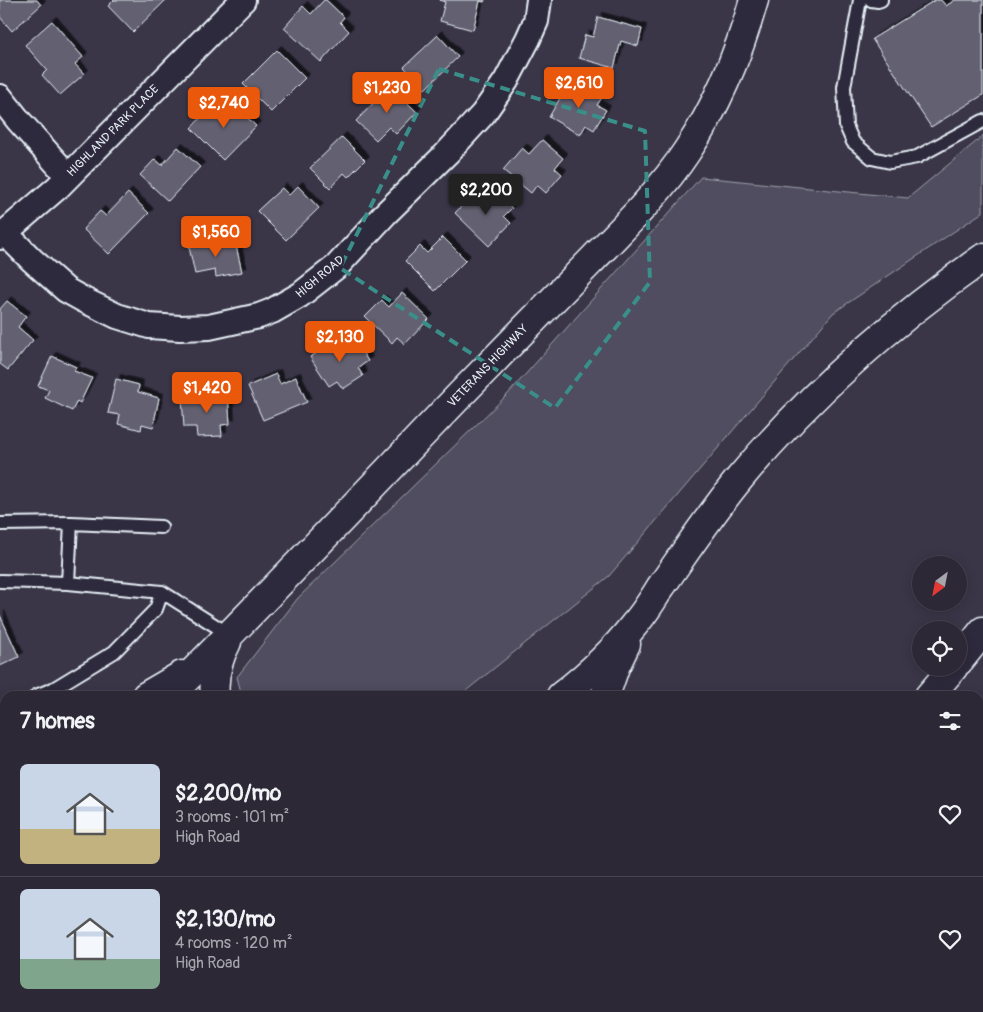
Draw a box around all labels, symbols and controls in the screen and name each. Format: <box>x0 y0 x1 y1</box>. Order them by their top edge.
pin: $2,610 <box>538 66 620 109</box>
pin: $1,230 <box>346 72 428 114</box>
text: $2,610 <box>555 73 603 93</box>
text: $1,230 <box>363 78 411 98</box>
street label: HIGHLAND PARK PLACE <box>64 82 162 180</box>
pin: $2,740 <box>183 86 265 129</box>
text: $2,740 <box>199 93 249 113</box>
pin: $2,200 <box>445 174 527 216</box>
text: $2,200 <box>460 180 512 200</box>
pin: $1,560 <box>175 216 257 258</box>
text: $1,560 <box>192 222 240 242</box>
street label: HIGH ROAD <box>293 252 348 302</box>
pin: $2,130 <box>299 320 381 363</box>
street label: VETERANS HIGHWAY <box>445 321 531 411</box>
text: $2,130 <box>316 327 364 347</box>
pin: $1,420 <box>166 372 248 414</box>
text: $1,420 <box>183 378 231 398</box>
north arrow <box>912 556 968 611</box>
map controls <box>912 556 967 676</box>
button: locate <box>912 621 967 676</box>
icon: filters <box>936 707 964 735</box>
text: 7 homes <box>20 708 95 735</box>
text: $2,200/mo <box>175 780 281 807</box>
icon: home <box>60 784 120 844</box>
icon: heart <box>936 800 964 828</box>
text: 3 rooms · 101 m² <box>175 807 289 827</box>
text: High Road <box>175 827 240 847</box>
text: $2,130/mo <box>175 906 275 933</box>
icon: home <box>60 909 120 969</box>
icon: heart <box>936 925 964 953</box>
text: 4 rooms · 120 m² <box>175 933 292 953</box>
text: High Road <box>175 953 240 973</box>

